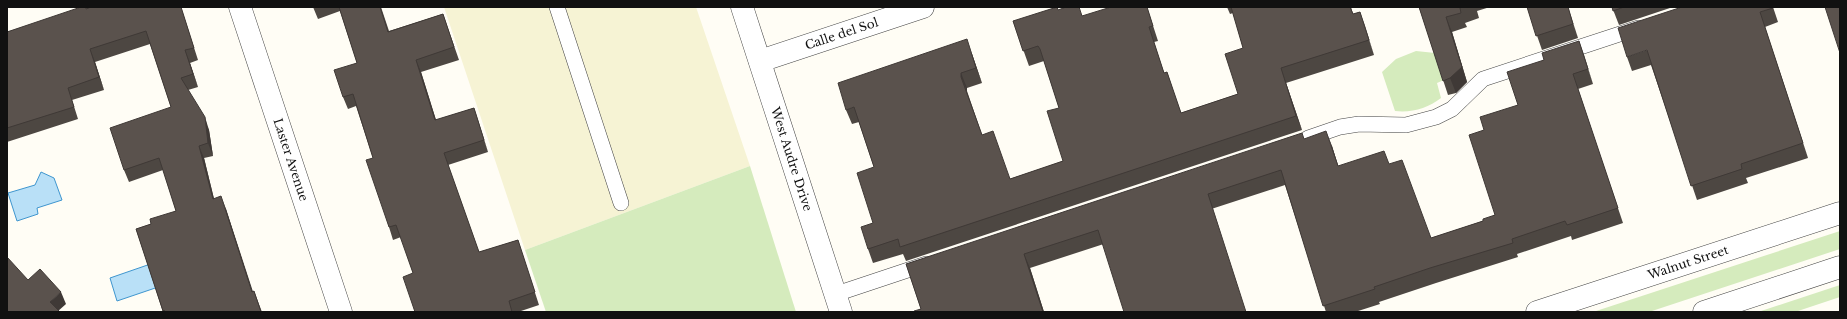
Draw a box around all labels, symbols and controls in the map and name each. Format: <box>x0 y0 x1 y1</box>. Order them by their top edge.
street label: Calle del Sol <box>803 14 880 53</box>
street label: West Audre Drive <box>768 104 816 213</box>
street label: Laster Avenue <box>270 116 312 203</box>
street label: Walnut Street <box>1645 242 1731 283</box>

